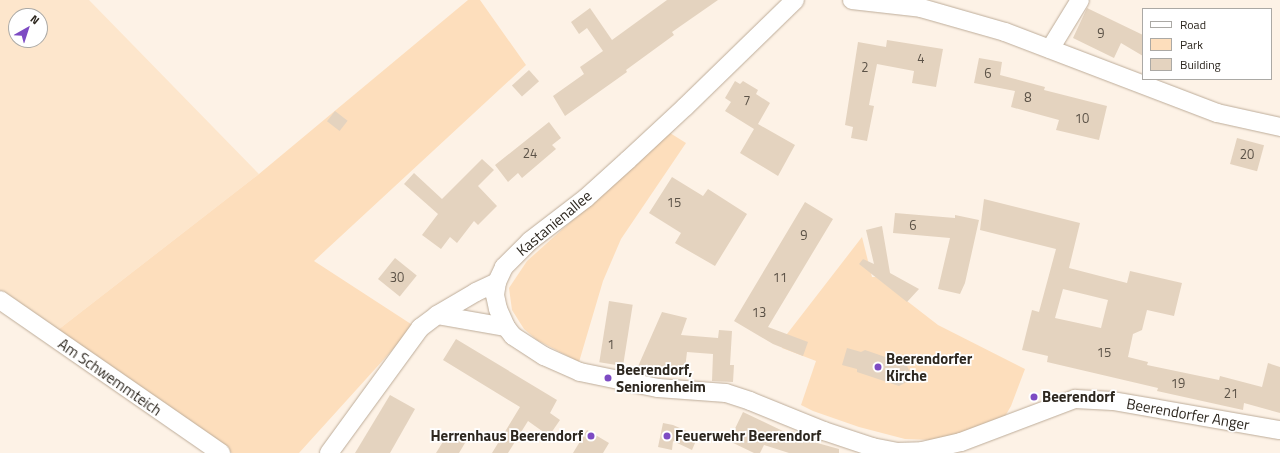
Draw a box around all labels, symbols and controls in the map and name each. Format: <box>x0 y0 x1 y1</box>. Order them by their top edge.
north arrow <box>8 8 48 48</box>
legend <box>1142 8 1272 80</box>
text: N <box>27 11 43 28</box>
text: Road <box>1180 15 1206 34</box>
house number: 9 <box>1097 25 1105 41</box>
text: Park <box>1180 35 1203 54</box>
house number: 4 <box>917 50 925 66</box>
text: Building <box>1180 55 1221 74</box>
house number: 2 <box>861 59 869 75</box>
house number: 6 <box>984 65 992 81</box>
house number: 8 <box>1024 89 1032 105</box>
house number: 7 <box>743 92 751 108</box>
house number: 10 <box>1075 110 1089 126</box>
house number: 24 <box>523 145 537 161</box>
house number: 20 <box>1240 146 1254 162</box>
street label: Kastanienallee <box>513 186 595 260</box>
house number: 15 <box>667 194 681 210</box>
house number: 6 <box>909 217 917 233</box>
house number: 9 <box>800 227 808 243</box>
house number: 30 <box>390 269 404 285</box>
house number: 11 <box>773 269 787 285</box>
house number: 13 <box>752 304 766 320</box>
street label: Am Schwemmteich <box>55 335 165 419</box>
house number: 1 <box>607 336 615 352</box>
house number: 15 <box>1097 344 1111 360</box>
place label: Beerendorfer Kirche <box>886 349 972 384</box>
place label: Beerendorf, Seniorenheim <box>616 360 706 395</box>
marker: Beerendorfer Kirche <box>873 362 883 372</box>
marker: Beerendorf, Seniorenheim <box>603 373 613 383</box>
house number: 19 <box>1171 375 1185 391</box>
house number: 21 <box>1224 385 1238 401</box>
place label: Beerendorf <box>1042 388 1115 406</box>
marker: Beerendorf <box>1029 392 1039 402</box>
street label: Beerendorfer Anger <box>1125 394 1251 434</box>
place label: Herrenhaus Beerendorf <box>430 427 583 445</box>
place label: Feuerwehr Beerendorf <box>675 427 821 445</box>
marker: Herrenhaus Beerendorf <box>586 431 596 441</box>
marker: Feuerwehr Beerendorf <box>662 431 672 441</box>

